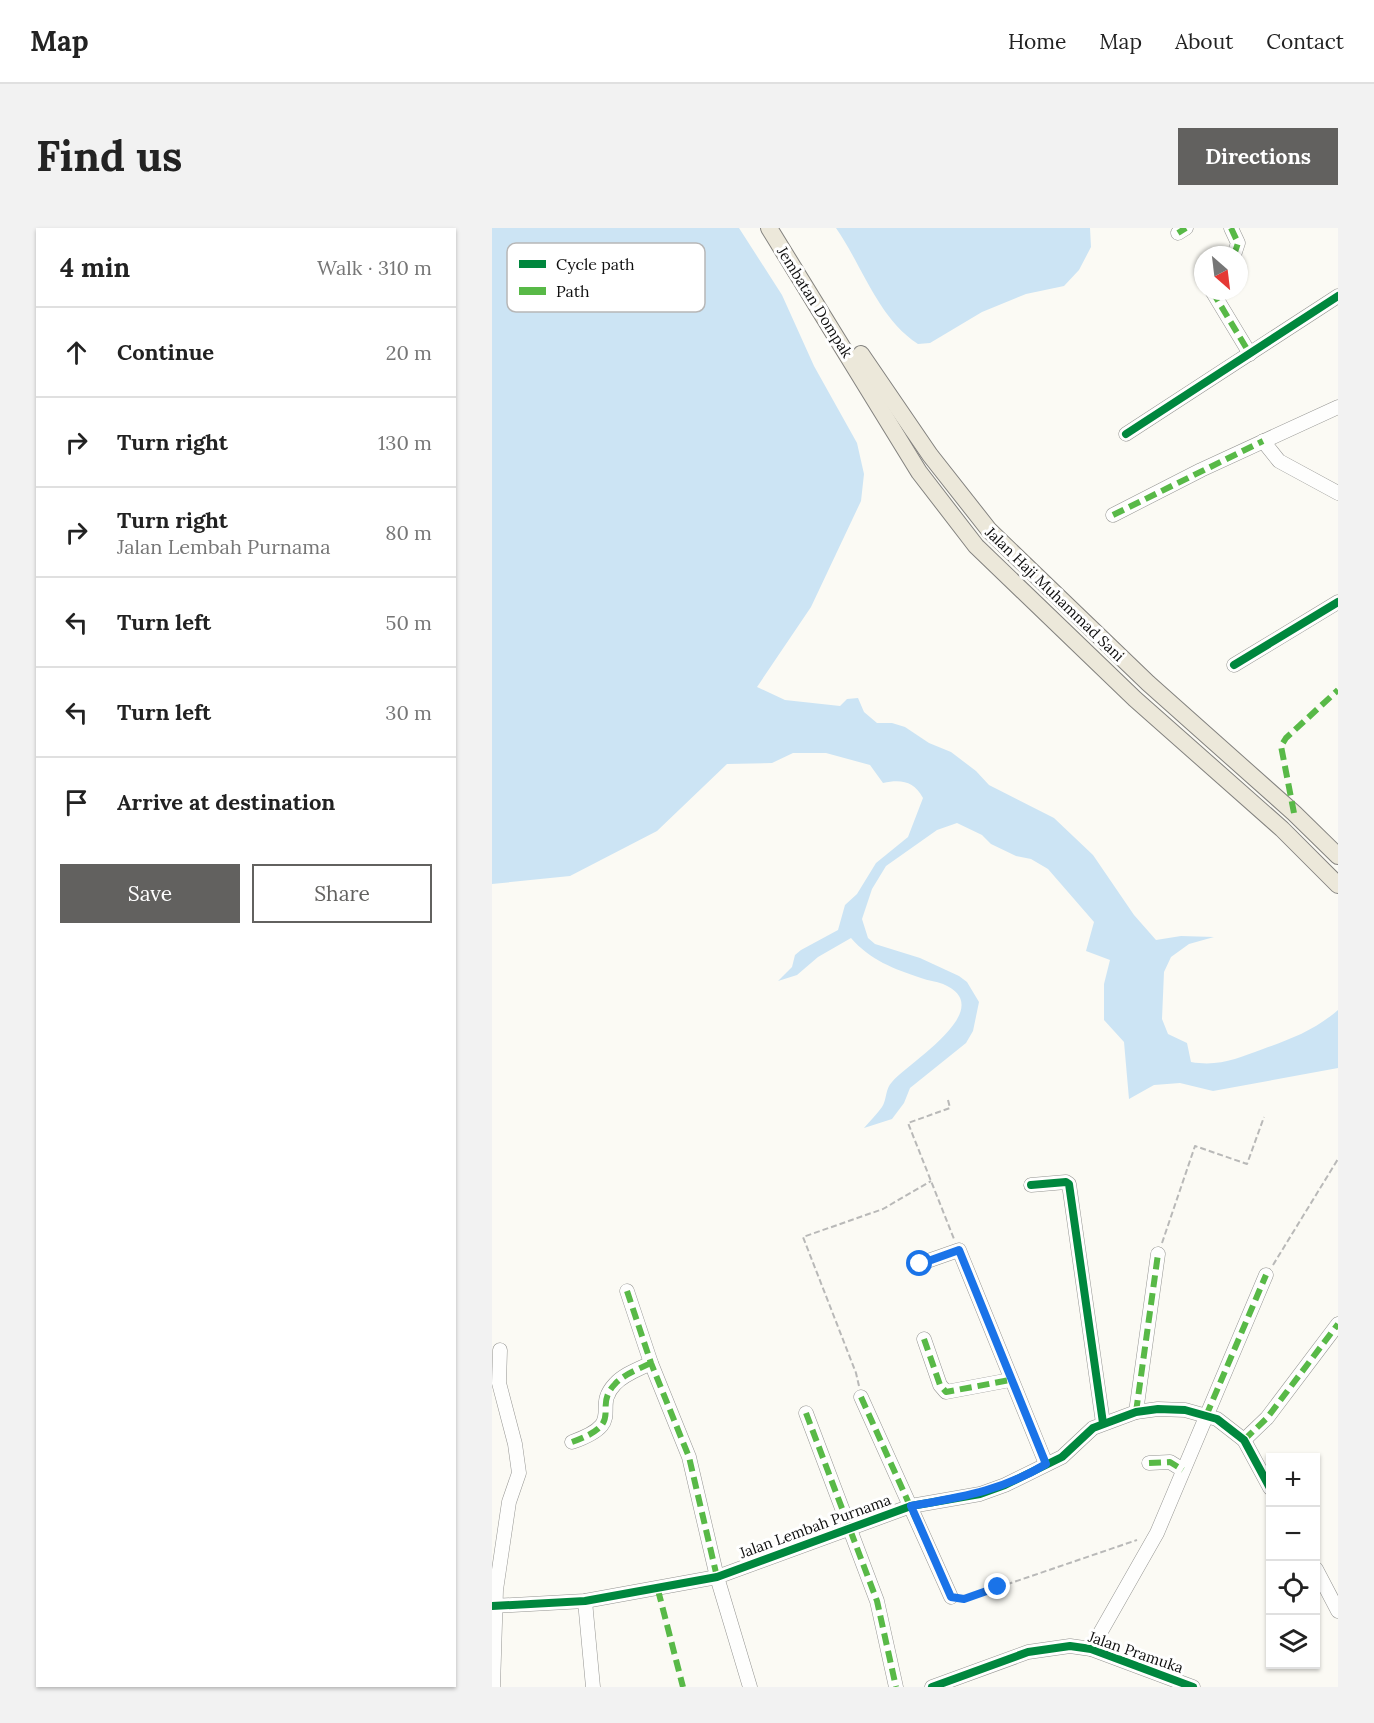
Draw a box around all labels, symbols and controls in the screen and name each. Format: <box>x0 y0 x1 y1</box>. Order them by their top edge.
text: Map <box>30 23 89 59</box>
text: Home <box>1008 28 1066 55</box>
text: Map <box>1099 28 1142 55</box>
text: About <box>1175 28 1233 55</box>
text: Contact <box>1266 28 1344 55</box>
button: Directions <box>1178 128 1338 185</box>
text: Find us <box>36 129 182 183</box>
street label: Jembatan Dompak <box>773 242 857 361</box>
legend <box>507 243 705 312</box>
north arrow <box>1194 246 1248 300</box>
text: 4 min <box>60 251 130 284</box>
text: Cycle path <box>556 254 635 274</box>
text: Walk · 310 m <box>317 255 432 280</box>
text: Path <box>556 281 590 301</box>
icon: ahead <box>60 336 93 369</box>
text: Continue <box>117 338 214 366</box>
text: 20 m <box>386 340 432 365</box>
icon: right <box>60 426 93 459</box>
text: Turn right <box>117 428 228 456</box>
text: 130 m <box>378 430 432 455</box>
text: Turn right <box>117 506 228 534</box>
icon: right <box>60 516 93 549</box>
text: 80 m <box>385 520 432 545</box>
street label: Jalan Haji Muhammad Sani <box>981 522 1128 665</box>
text: Jalan Lembah Purnama <box>117 534 331 559</box>
icon: left <box>60 606 93 639</box>
text: Turn left <box>117 608 211 636</box>
text: 50 m <box>386 610 432 635</box>
icon: left <box>60 696 93 729</box>
text: Turn left <box>117 698 211 726</box>
text: 30 m <box>385 700 432 725</box>
icon: arrive <box>60 786 93 819</box>
text: Arrive at destination <box>117 788 335 816</box>
button: Save <box>60 864 240 923</box>
button: Share <box>252 864 432 923</box>
route start <box>906 1250 932 1276</box>
map controls <box>1266 1453 1320 1669</box>
button: + <box>1266 1453 1320 1507</box>
street label: Jalan Lembah Purnama <box>736 1490 894 1563</box>
button: − <box>1266 1507 1320 1561</box>
button: locate <box>1266 1561 1320 1615</box>
route end <box>984 1573 1010 1599</box>
button: layers <box>1266 1615 1320 1669</box>
street label: Jalan Pramuka <box>1085 1627 1186 1677</box>

